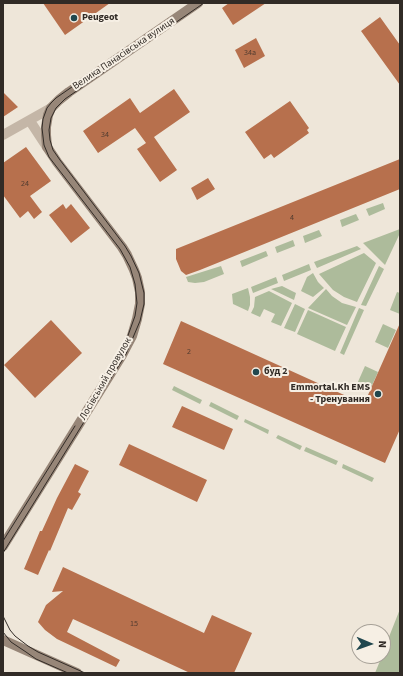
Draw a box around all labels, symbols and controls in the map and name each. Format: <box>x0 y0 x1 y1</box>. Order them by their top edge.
place label: Peugeot <box>82 12 118 24</box>
marker: Peugeot <box>69 13 79 23</box>
street label: Велика Панасівська вулиця <box>71 15 177 93</box>
house number: 34а <box>244 48 256 58</box>
house number: 34 <box>101 130 109 140</box>
house number: 24 <box>21 179 29 189</box>
house number: 4 <box>290 213 294 223</box>
street label: Лосівський провулок <box>77 336 135 422</box>
house number: 2 <box>187 347 191 357</box>
place label: буд 2 <box>264 366 288 378</box>
marker: буд 2 <box>251 367 261 377</box>
place label: Emmortal.Kh EMS - Тренування <box>291 382 370 406</box>
marker: Emmortal.Kh EMS - Тренування <box>373 389 383 399</box>
house number: 15 <box>130 619 138 629</box>
north arrow <box>351 624 391 664</box>
text: N <box>375 640 390 648</box>

